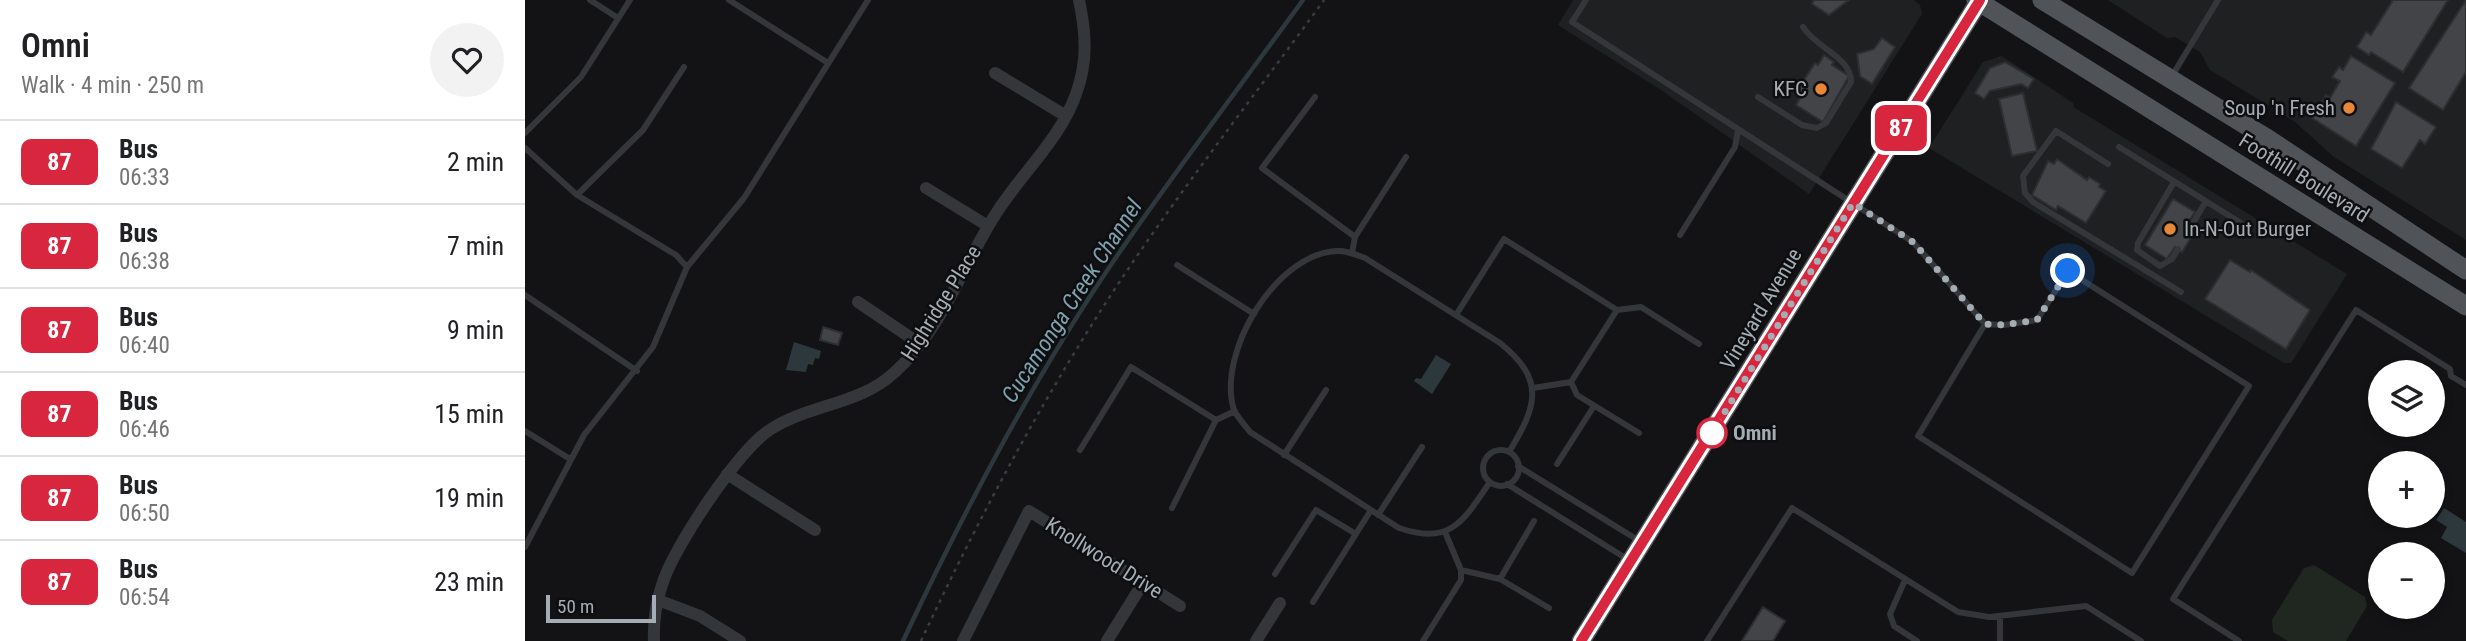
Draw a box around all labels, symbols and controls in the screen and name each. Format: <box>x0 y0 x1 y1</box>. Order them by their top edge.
button: heart <box>430 23 504 97</box>
text: Omni <box>21 26 90 65</box>
text: Walk · 4 min · 250 m <box>21 72 204 99</box>
place label: KFC <box>1774 77 1807 101</box>
marker: KFC <box>1813 81 1829 97</box>
place label: Soup 'n Fresh <box>2224 96 2335 120</box>
marker: Soup 'n Fresh <box>2341 100 2357 116</box>
line badge: 87 <box>1869 105 1933 151</box>
text: 87 <box>1889 114 1913 142</box>
street label: Foothill Boulevard <box>2235 128 2373 228</box>
text: Bus <box>119 134 158 164</box>
text: 2 min <box>447 147 504 177</box>
text: 87 <box>47 148 72 176</box>
text: 06:33 <box>119 164 170 191</box>
water label: Cucamonga Creek Channel <box>996 194 1148 408</box>
place label: In-N-Out Burger <box>2184 217 2311 241</box>
text: Bus <box>119 218 158 248</box>
marker: In-N-Out Burger <box>2162 221 2178 237</box>
text: 7 min <box>447 231 504 261</box>
text: 87 <box>47 232 72 260</box>
street label: Highridge Place <box>896 241 986 365</box>
street label: Vineyard Avenue <box>1715 244 1807 374</box>
text: 06:38 <box>119 248 170 275</box>
your location <box>2050 253 2085 288</box>
text: Bus <box>119 302 158 332</box>
text: 9 min <box>447 315 504 345</box>
text: 87 <box>47 316 72 344</box>
text: 06:40 <box>119 332 170 359</box>
map controls <box>2368 360 2445 619</box>
button: layers <box>2368 360 2445 437</box>
text: Bus <box>119 386 158 416</box>
text: 15 min <box>434 399 504 429</box>
text: 87 <box>47 400 72 428</box>
text: 06:46 <box>119 416 170 443</box>
marker: Omni <box>1697 418 1727 448</box>
place label: Omni <box>1733 421 1777 445</box>
button: + <box>2368 451 2445 528</box>
text: Bus <box>119 470 158 500</box>
text: 19 min <box>434 483 504 513</box>
text: 87 <box>47 484 72 512</box>
text: 06:50 <box>119 500 170 527</box>
street label: Knollwood Drive <box>1041 512 1167 604</box>
button: − <box>2368 542 2445 619</box>
text: Bus <box>119 554 158 584</box>
text: 23 min <box>434 567 504 597</box>
text: 87 <box>47 568 72 596</box>
text: 06:54 <box>119 584 170 611</box>
scale bar <box>546 592 656 624</box>
text: 50 m <box>557 595 594 618</box>

